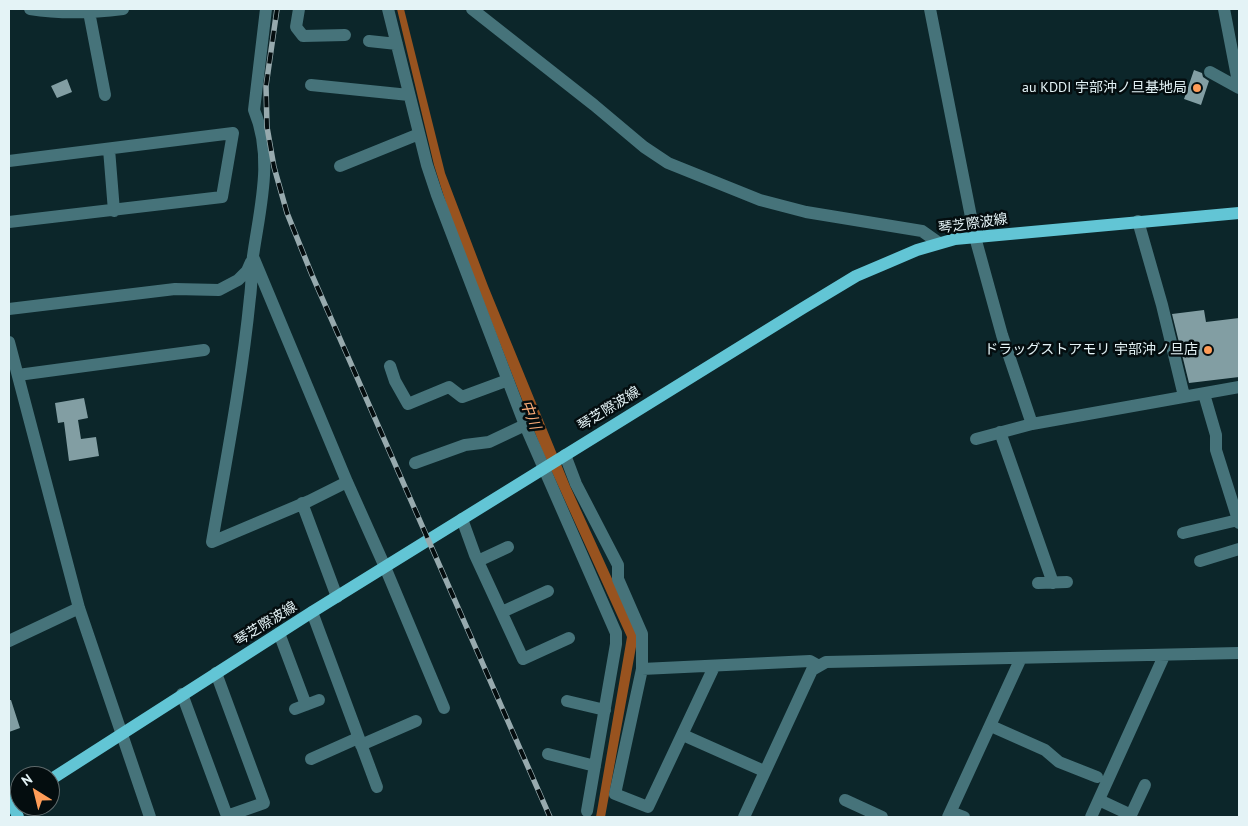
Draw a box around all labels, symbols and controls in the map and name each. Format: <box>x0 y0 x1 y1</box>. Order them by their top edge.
place label: au KDDI 宇部沖ノ旦基地局 <box>1022 80 1187 96</box>
marker: au KDDI 宇部沖ノ旦基地局 <box>1191 82 1203 94</box>
street label: 琴芝際波線 <box>937 211 1009 237</box>
place label: ドラッグストアモリ 宇部沖ノ旦店 <box>984 342 1198 358</box>
marker: ドラッグストアモリ 宇部沖ノ旦店 <box>1202 344 1214 356</box>
street label: 琴芝際波線 <box>575 383 643 435</box>
water label: 中川 <box>516 398 544 432</box>
street label: 琴芝際波線 <box>232 598 300 650</box>
north arrow <box>10 766 60 816</box>
text: N <box>18 770 36 790</box>

